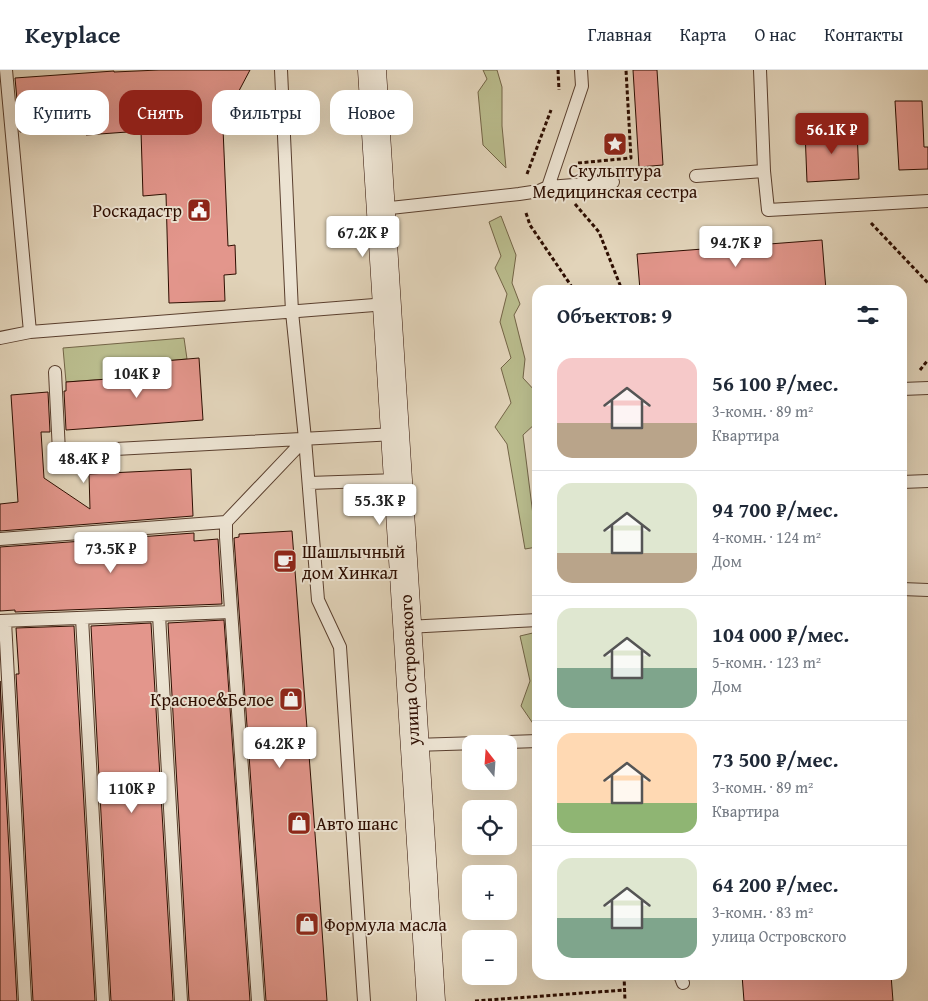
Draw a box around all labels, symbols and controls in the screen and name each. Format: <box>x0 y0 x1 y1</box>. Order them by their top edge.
text: Keyplace <box>25 17 121 52</box>
text: Главная <box>588 21 652 48</box>
text: Карта <box>680 21 726 48</box>
text: О нас <box>754 21 796 48</box>
text: Контакты <box>824 21 903 48</box>
chip: Купить <box>15 90 109 135</box>
chip: Снять <box>119 90 202 135</box>
chip: Фильтры <box>212 90 320 135</box>
chip: Новое <box>330 90 413 135</box>
pin: 56.1K ₽ <box>786 112 878 155</box>
text: 56.1K ₽ <box>806 117 858 141</box>
place icon: Скульптура Медицинская сестра <box>602 131 628 157</box>
place label: Скульптура Медицинская сестра <box>533 157 698 205</box>
place label: Роскадастр <box>92 197 182 224</box>
public building icon: Роскадастр <box>186 197 212 223</box>
pin: 67.2K ₽ <box>317 216 409 258</box>
text: 67.2K ₽ <box>337 220 389 244</box>
pin: 94.7K ₽ <box>690 226 782 268</box>
text: 94.7K ₽ <box>710 230 762 254</box>
text: Объектов: 9 <box>557 300 672 331</box>
icon: filters <box>854 301 882 329</box>
pin: 104K ₽ <box>96 356 178 399</box>
text: 104K ₽ <box>114 361 160 385</box>
text: 56 100 ₽/мес. <box>712 368 838 399</box>
icon: home <box>597 378 657 438</box>
text: 3-комн. · 89 m² <box>712 399 813 423</box>
text: Квартира <box>712 423 779 447</box>
pin: 48.4K ₽ <box>38 442 130 484</box>
text: 48.4K ₽ <box>58 446 110 470</box>
pin: 55.3K ₽ <box>334 484 426 526</box>
text: 55.3K ₽ <box>354 488 406 512</box>
text: 94 700 ₽/мес. <box>712 494 838 525</box>
icon: home <box>597 503 657 563</box>
text: 4-комн. · 124 m² <box>712 525 821 549</box>
pin: 73.5K ₽ <box>65 532 157 574</box>
text: 73.5K ₽ <box>85 536 137 560</box>
place label: Шашлычный дом Хинкал <box>302 538 405 586</box>
cafe icon: Шашлычный дом Хинкал <box>272 548 298 574</box>
text: Дом <box>712 549 742 573</box>
street label: улица Островского <box>392 594 426 747</box>
text: 104 000 ₽/мес. <box>712 619 849 650</box>
icon: home <box>597 628 657 688</box>
text: 5-комн. · 123 m² <box>712 650 821 674</box>
text: Дом <box>712 674 742 698</box>
place label: Красное&Белое <box>150 686 274 713</box>
shop icon: Красное&Белое <box>278 686 304 712</box>
pin: 64.2K ₽ <box>234 726 326 769</box>
text: 64.2K ₽ <box>254 731 306 755</box>
north arrow <box>462 735 518 790</box>
map controls <box>462 735 517 985</box>
text: 73 500 ₽/мес. <box>712 744 838 775</box>
icon: home <box>597 753 657 813</box>
pin: 110K ₽ <box>91 772 173 814</box>
text: 3-комн. · 89 m² <box>712 775 813 799</box>
text: 110K ₽ <box>109 776 155 800</box>
text: Квартира <box>712 799 779 823</box>
button: locate <box>462 800 517 855</box>
shop icon: Авто шанс <box>286 810 312 836</box>
place label: Авто шанс <box>316 810 398 837</box>
button: + <box>462 865 517 920</box>
text: 64 200 ₽/мес. <box>712 869 838 900</box>
icon: home <box>597 878 657 938</box>
text: 3-комн. · 83 m² <box>712 900 813 924</box>
shop icon: Формула масла <box>294 911 320 937</box>
place label: Формула масла <box>324 911 447 938</box>
text: улица Островского <box>712 924 846 948</box>
button: − <box>462 930 517 985</box>

